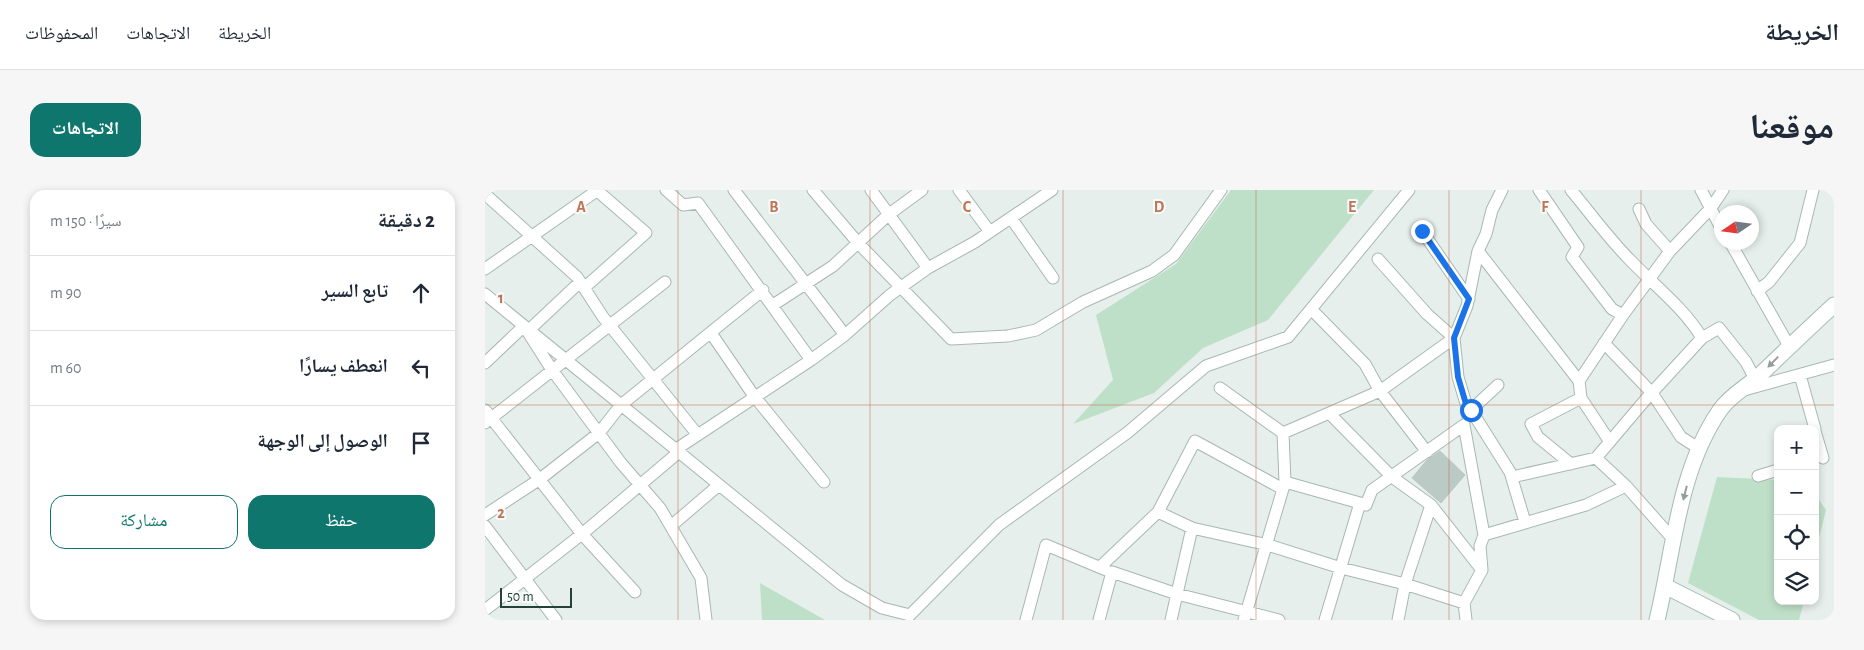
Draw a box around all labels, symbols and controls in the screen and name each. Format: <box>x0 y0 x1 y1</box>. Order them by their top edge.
text: الخريطة <box>1765 21 1839 45</box>
text: المحفوظات <box>25 25 98 43</box>
text: الاتجاهات <box>126 25 190 43</box>
text: الخريطة <box>218 25 271 43</box>
button: الاتجاهات <box>30 103 141 157</box>
text: موقعنا <box>1749 110 1834 145</box>
text: A <box>576 199 586 215</box>
text: B <box>769 199 779 215</box>
text: C <box>963 199 972 215</box>
text: D <box>1154 199 1165 215</box>
text: E <box>1348 199 1356 215</box>
text: F <box>1541 199 1549 215</box>
north arrow <box>1714 205 1759 250</box>
text: 2 دقيقة <box>378 210 435 231</box>
text: سيرًا · 150 m <box>50 213 122 229</box>
route end <box>1411 220 1434 243</box>
icon: ahead <box>407 279 435 307</box>
text: تابع السير <box>322 282 388 301</box>
text: 90 m <box>50 285 81 301</box>
text: 1 <box>498 290 504 306</box>
icon: left <box>407 354 435 382</box>
one-way arrow <box>1767 356 1779 368</box>
text: انعطف يسارًا <box>299 357 388 376</box>
text: 60 m <box>50 360 81 376</box>
route start <box>1460 399 1483 422</box>
map controls <box>1774 425 1819 605</box>
button: + <box>1774 425 1819 470</box>
icon: arrive <box>407 429 435 457</box>
text: الوصول إلى الوجهة <box>257 432 388 451</box>
button: − <box>1774 470 1819 515</box>
one-way arrow <box>1681 485 1689 500</box>
button: مشاركة <box>50 495 238 549</box>
button: حفظ <box>248 495 435 549</box>
text: 2 <box>497 505 505 521</box>
button: locate <box>1774 515 1819 560</box>
button: layers <box>1774 560 1819 605</box>
scale bar <box>500 585 573 608</box>
text: 50 m <box>507 590 534 604</box>

